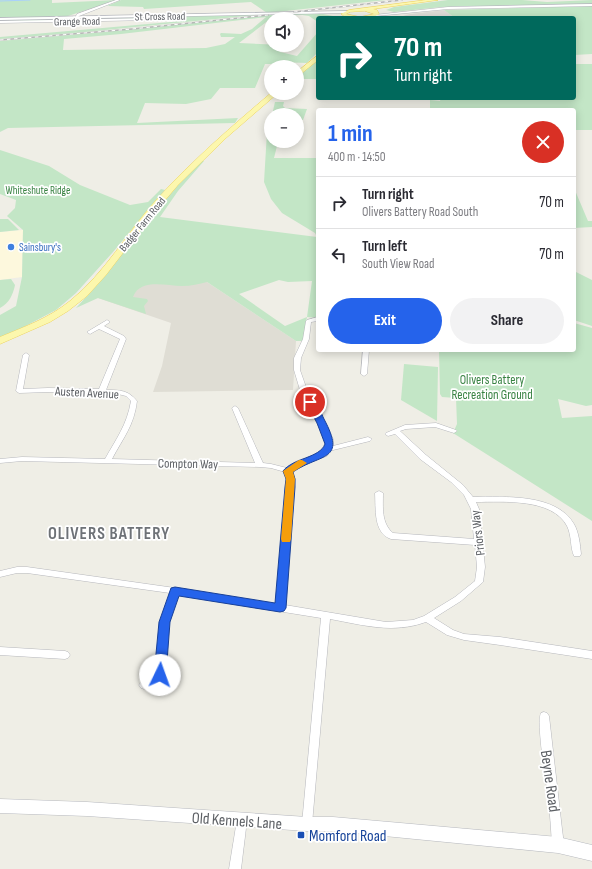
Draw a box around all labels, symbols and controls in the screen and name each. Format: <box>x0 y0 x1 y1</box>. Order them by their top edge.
street label: St Cross Road <box>135 10 186 23</box>
map controls <box>264 12 304 148</box>
button: sound <box>264 12 304 52</box>
street label: Grange Road <box>54 15 101 28</box>
text: 70 m <box>394 31 442 64</box>
icon: right <box>328 32 380 84</box>
button: + <box>264 60 304 100</box>
text: Turn right <box>394 65 452 86</box>
button: − <box>264 108 304 148</box>
text: 1 min <box>328 119 373 148</box>
button: close <box>522 121 564 163</box>
text: 400 m · 14:50 <box>328 149 386 165</box>
park label: Whiteshute Ridge <box>6 184 70 197</box>
text: Turn right <box>362 185 414 204</box>
icon: right <box>328 192 350 214</box>
text: 70 m <box>539 193 564 212</box>
street label: Badger Farm Road <box>117 194 168 254</box>
text: Olivers Battery Road South <box>362 204 478 220</box>
text: Turn left <box>362 237 407 256</box>
place label: Sainsbury's <box>19 241 61 254</box>
marker: Sainsbury's <box>6 242 16 252</box>
icon: left <box>328 244 350 266</box>
text: 70 m <box>539 245 564 264</box>
text: South View Road <box>362 256 434 272</box>
button: Exit <box>328 298 442 344</box>
button: Share <box>450 298 564 344</box>
park label: Olivers Battery Recreation Ground <box>451 372 533 403</box>
street label: Austen Avenue <box>53 383 119 403</box>
pin <box>293 385 327 419</box>
icon: arrive <box>299 391 321 413</box>
street label: Compton Way <box>158 455 218 473</box>
street label: Priors Way <box>467 509 489 556</box>
district label: OLIVERS BATTERY <box>48 524 170 544</box>
position arrow <box>139 654 181 696</box>
street label: Beyne Road <box>536 749 563 813</box>
street label: Old Kennels Lane <box>191 809 283 834</box>
place label: Momford Road <box>309 827 387 846</box>
marker: Momford Road <box>296 830 306 840</box>

